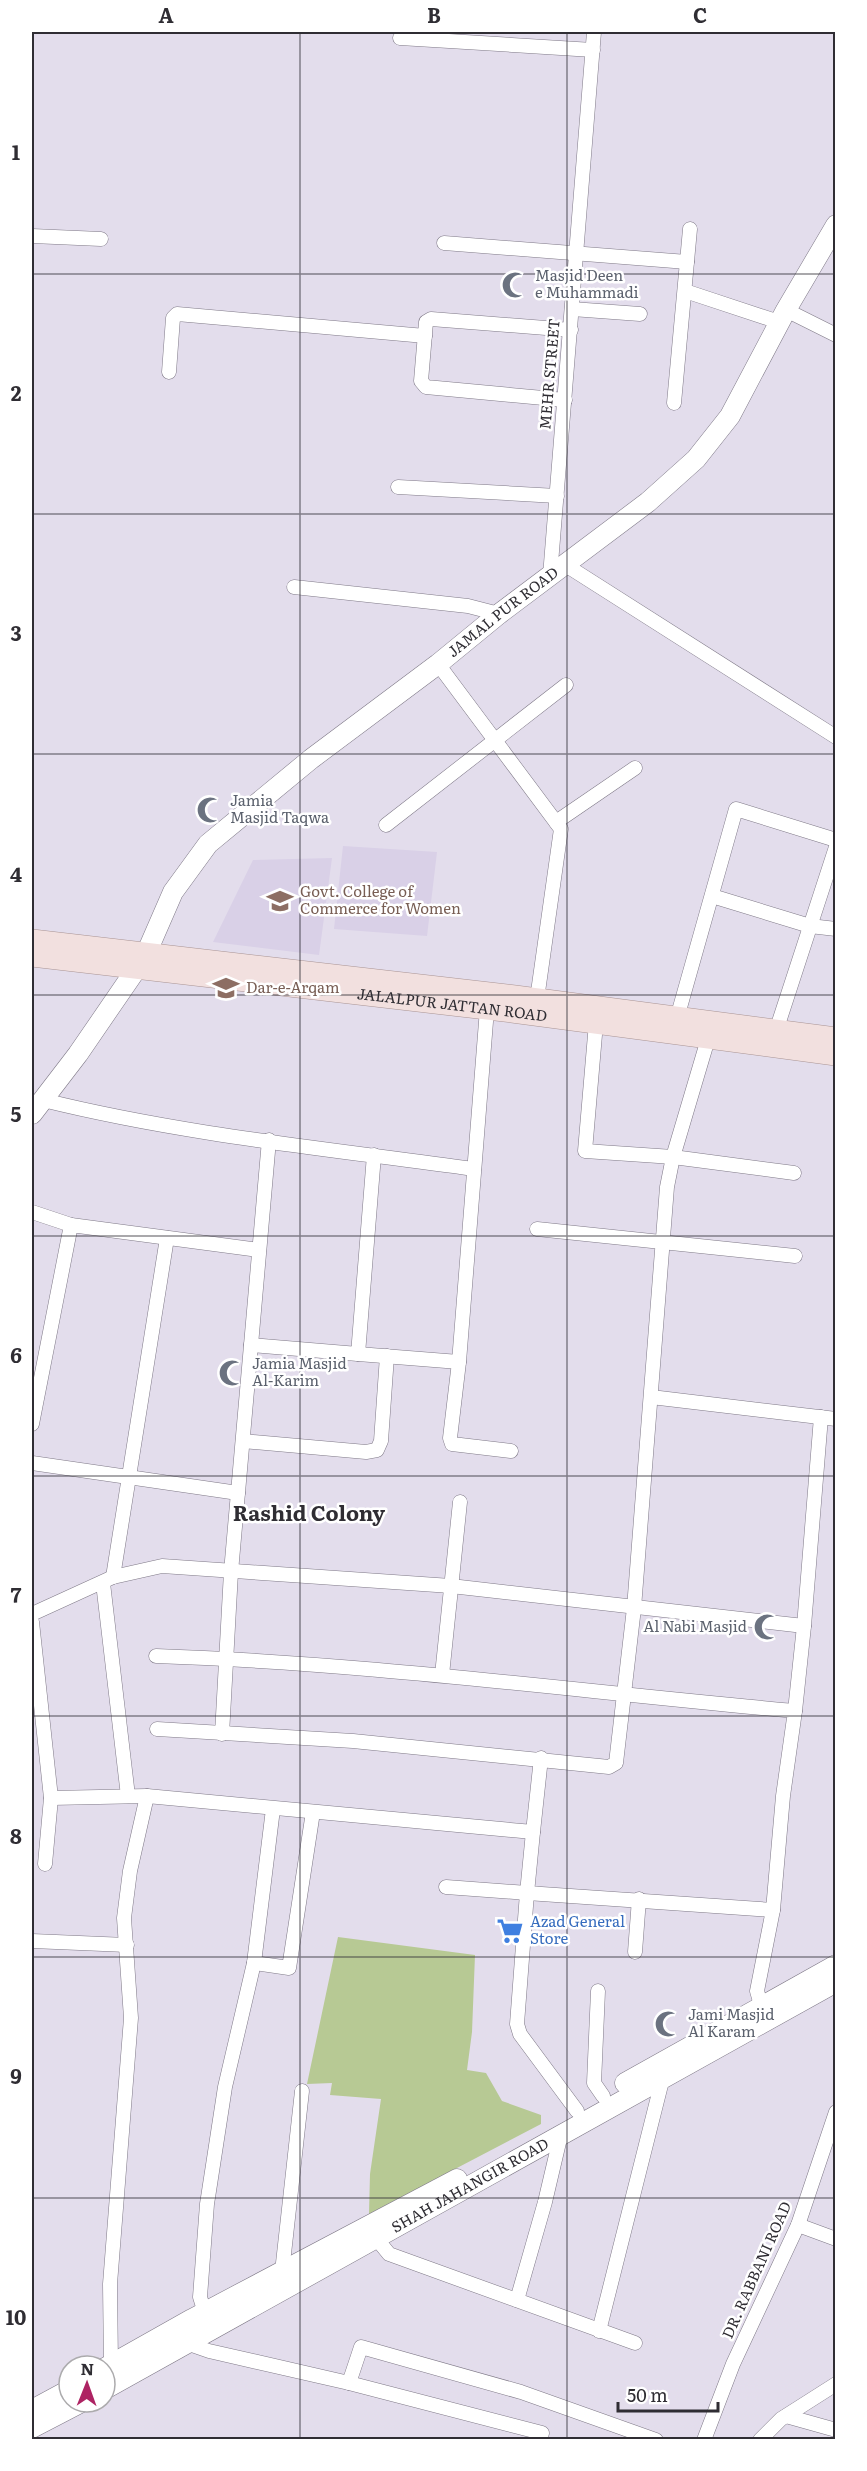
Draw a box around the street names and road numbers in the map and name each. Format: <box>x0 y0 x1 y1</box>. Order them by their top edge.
street label: MEHR STREET <box>532 317 565 430</box>
street label: JAMAL PUR ROAD <box>442 560 563 662</box>
street label: JALALPUR JATTAN ROAD <box>356 981 549 1027</box>
street label: SHAH JAHANGIR ROAD <box>386 2131 553 2238</box>
street label: DR. RABBANI ROAD <box>715 2197 796 2342</box>

